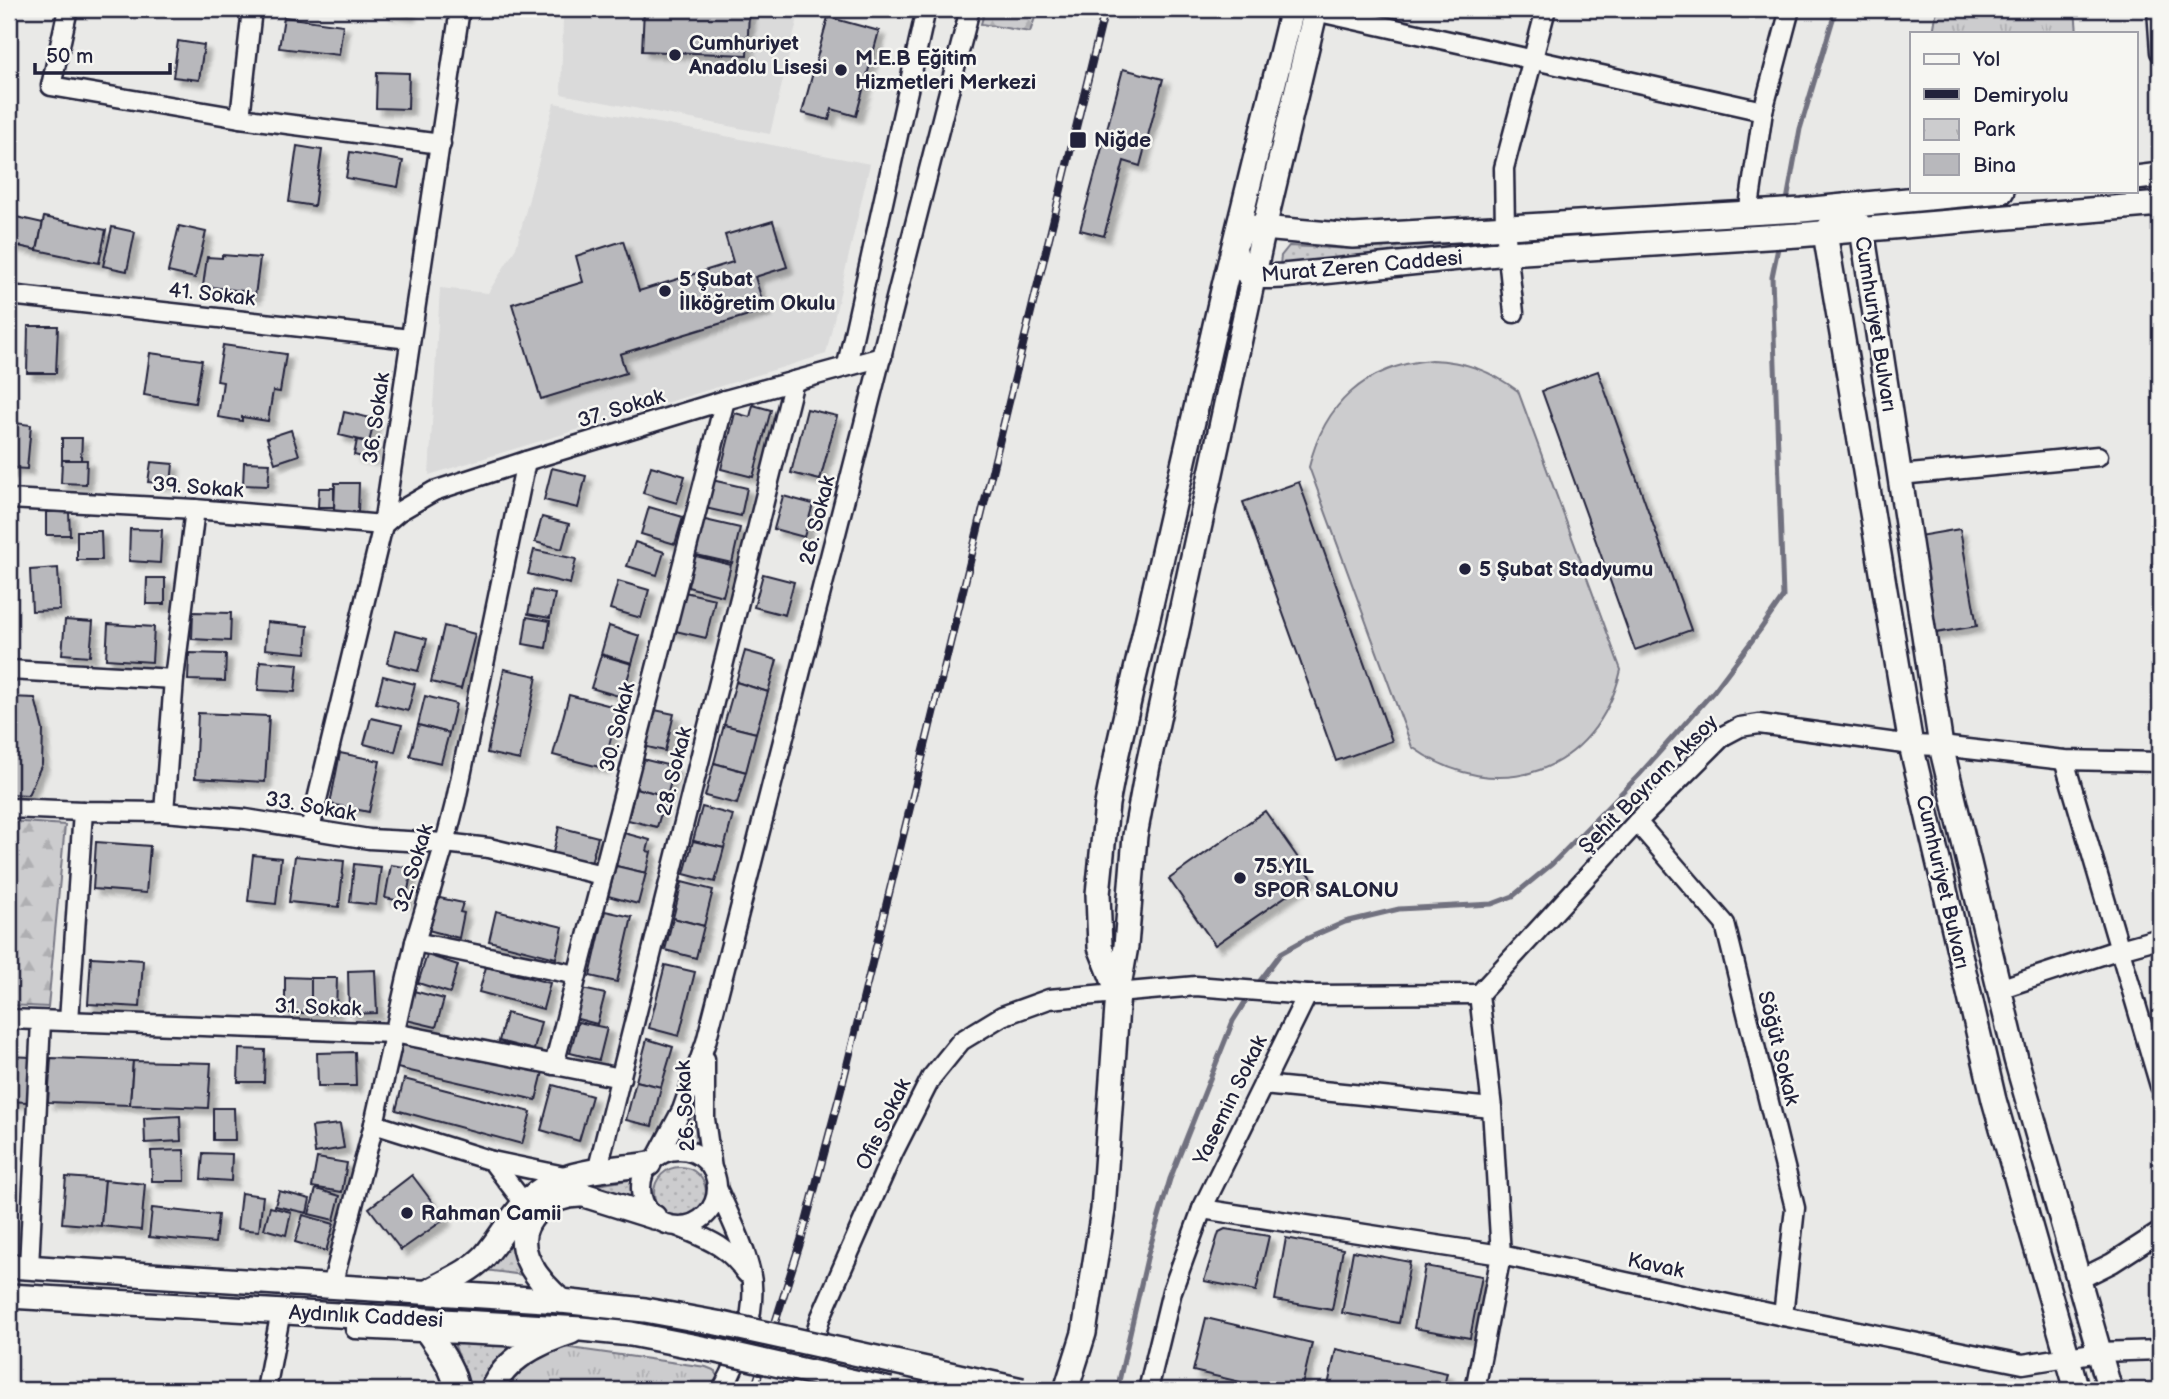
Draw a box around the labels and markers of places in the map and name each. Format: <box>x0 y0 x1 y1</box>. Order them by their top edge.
place label: Cumhuriyet Anadolu Lisesi <box>688 31 827 80</box>
place label: M.E.B Eğitim Hizmetleri Merkezi <box>855 46 1036 95</box>
marker: Cumhuriyet Anadolu Lisesi <box>667 47 683 63</box>
marker: M.E.B Eğitim Hizmetleri Merkezi <box>833 62 849 78</box>
place label: Niğde <box>1094 128 1151 153</box>
marker: Niğde <box>1068 130 1088 150</box>
place label: 5 Şubat İlköğretim Okulu <box>679 267 835 316</box>
marker: 5 Şubat İlköğretim Okulu <box>657 283 673 299</box>
place label: 5 Şubat Stadyumu <box>1479 557 1653 582</box>
marker: 5 Şubat Stadyumu <box>1457 561 1473 577</box>
place label: 75.YIL SPOR SALONU <box>1254 854 1399 903</box>
marker: 75.YIL SPOR SALONU <box>1232 870 1248 886</box>
place label: Rahman Camii <box>421 1201 561 1226</box>
marker: Rahman Camii <box>399 1205 415 1221</box>

